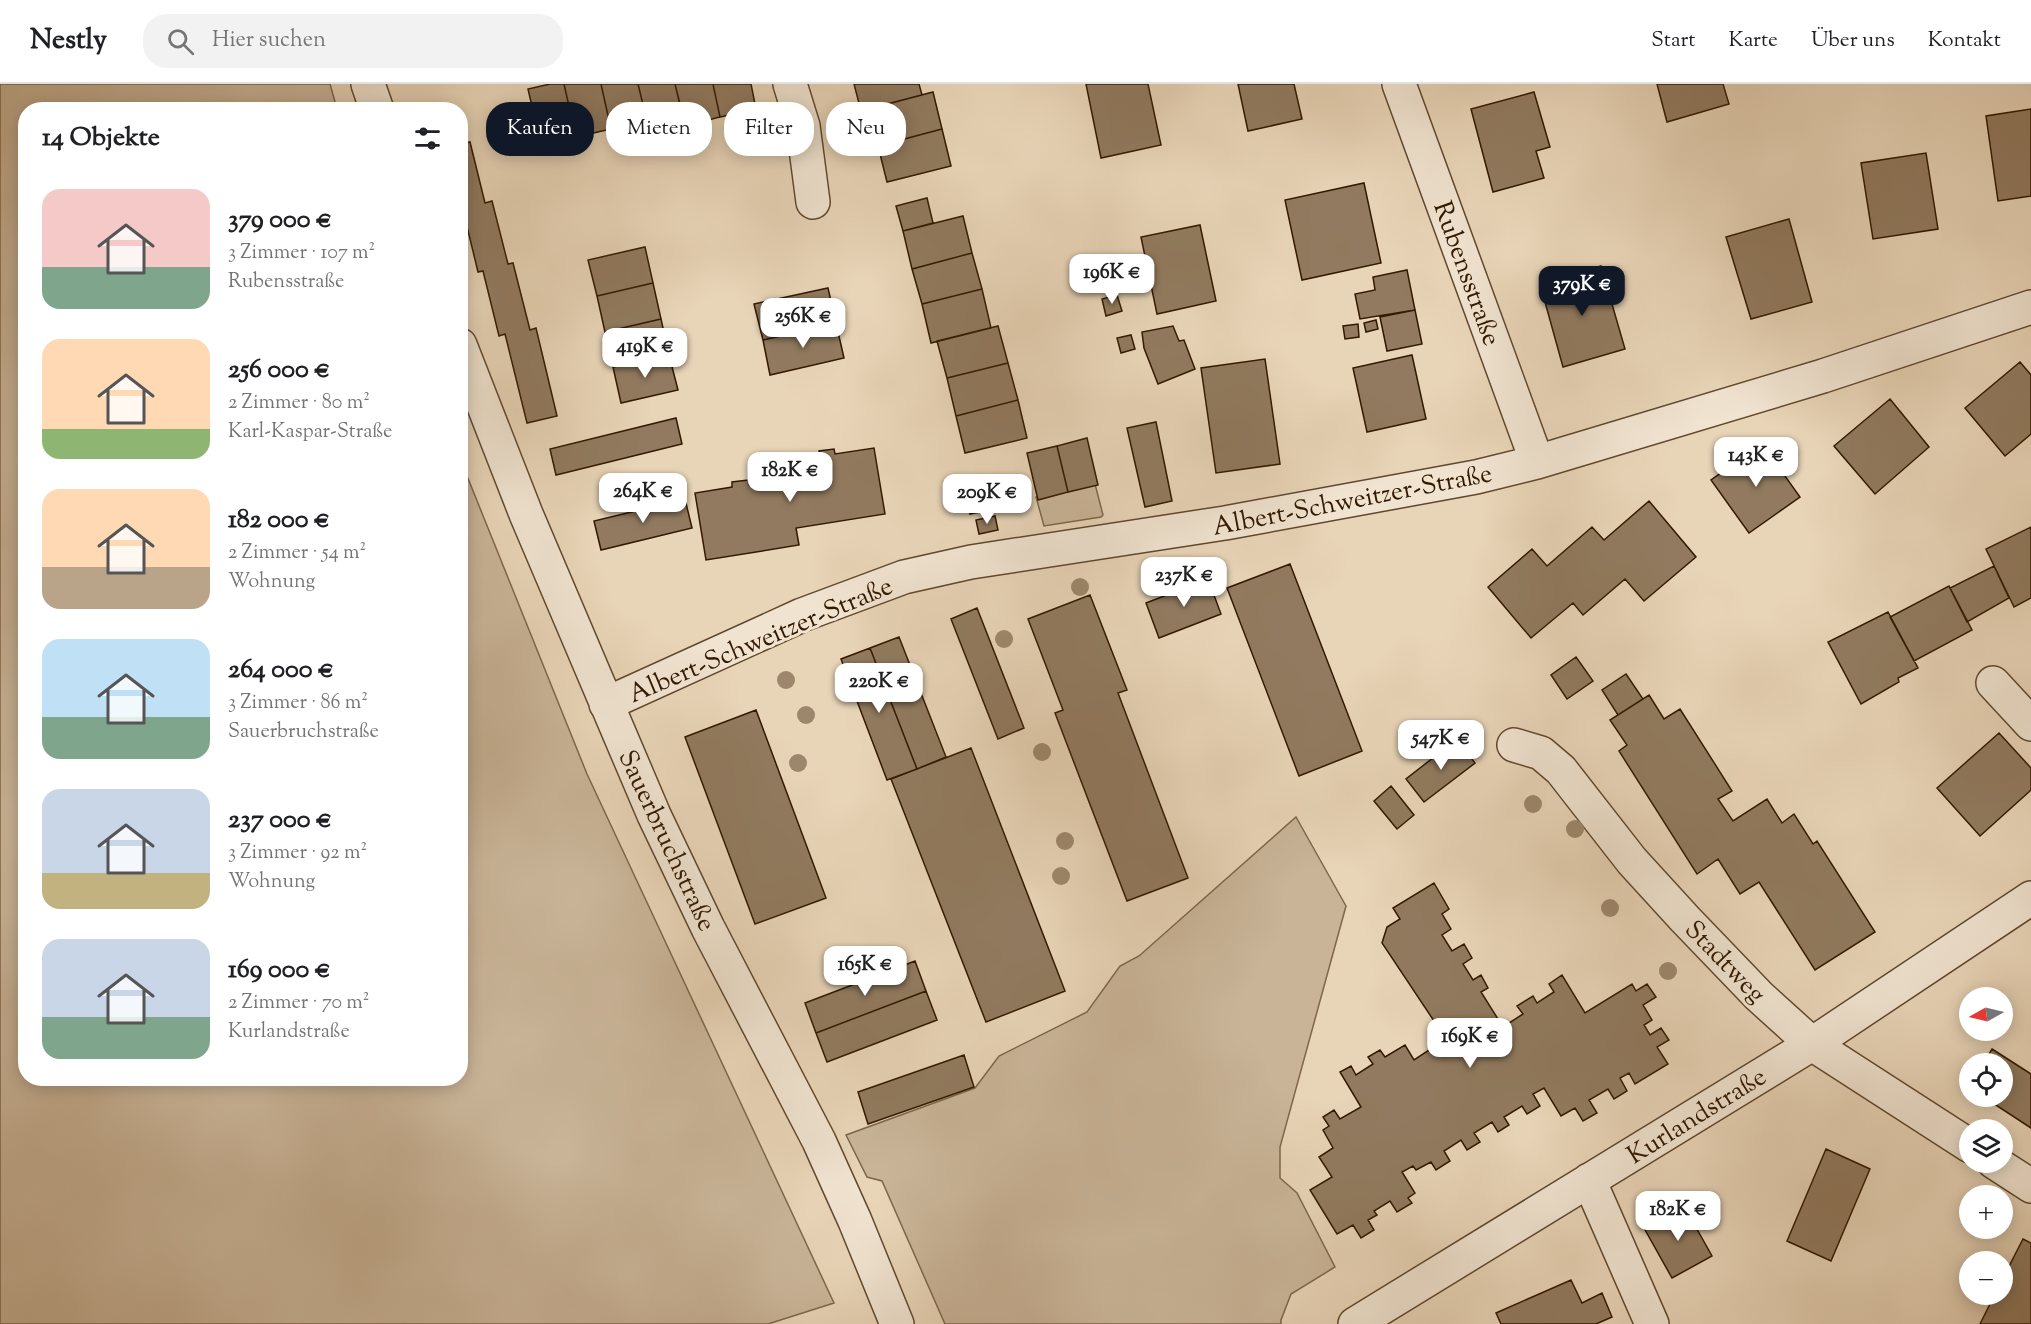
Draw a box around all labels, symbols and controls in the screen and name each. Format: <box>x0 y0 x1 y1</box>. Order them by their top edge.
search box <box>143 14 563 68</box>
text: Nestly <box>30 21 107 61</box>
icon: search <box>164 25 197 58</box>
text: Hier suchen <box>212 25 326 57</box>
text: Start <box>1651 26 1695 56</box>
text: Karte <box>1728 26 1778 56</box>
text: Über uns <box>1811 26 1895 56</box>
text: Kontakt <box>1928 26 2001 56</box>
chip: Kaufen <box>486 102 594 156</box>
chip: Mieten <box>606 102 712 156</box>
chip: Filter <box>724 102 814 156</box>
chip: Neu <box>826 102 906 156</box>
text: 14 Objekte <box>42 120 160 157</box>
icon: filters <box>411 122 444 155</box>
street label: Rubensstraße <box>1422 196 1509 351</box>
text: 379 000 € <box>228 202 332 239</box>
icon: home <box>90 213 162 285</box>
text: 3 Zimmer · 107 m² <box>228 239 375 268</box>
pin: 196K € <box>1063 254 1161 305</box>
text: 196K € <box>1083 259 1141 288</box>
pin: 379K € <box>1533 266 1631 317</box>
text: Rubensstraße <box>228 268 344 297</box>
text: 379K € <box>1553 271 1611 300</box>
pin: 256K € <box>754 298 852 349</box>
text: 256K € <box>774 303 832 332</box>
pin: 419K € <box>596 328 694 379</box>
text: 419K € <box>616 333 674 362</box>
text: 256 000 € <box>228 352 330 389</box>
icon: home <box>90 363 162 435</box>
text: 2 Zimmer · 80 m² <box>228 389 370 418</box>
text: Karl-Kaspar-Straße <box>228 418 392 447</box>
pin: 143K € <box>1707 437 1805 488</box>
text: 143K € <box>1728 442 1784 471</box>
pin: 182K € <box>741 452 839 503</box>
street label: Albert-Schweitzer-Straße <box>1210 456 1495 547</box>
text: 182K € <box>762 457 818 486</box>
pin: 264K € <box>594 473 692 524</box>
pin: 209K € <box>938 474 1036 525</box>
text: 264K € <box>613 478 673 507</box>
text: 209K € <box>957 479 1017 508</box>
text: 182 000 € <box>228 502 330 539</box>
icon: home <box>90 513 162 585</box>
text: 2 Zimmer · 54 m² <box>228 539 366 568</box>
pin: 237K € <box>1135 557 1233 608</box>
text: 237K € <box>1155 562 1213 591</box>
text: Wohnung <box>228 568 315 597</box>
street label: Albert-Schweitzer-Straße <box>623 569 899 714</box>
text: 264 000 € <box>228 652 334 689</box>
icon: home <box>90 663 162 735</box>
pin: 220K € <box>830 663 928 714</box>
text: 220K € <box>849 668 909 697</box>
text: 3 Zimmer · 86 m² <box>228 689 368 718</box>
text: Sauerbruchstraße <box>228 718 379 747</box>
pin: 547K € <box>1392 720 1490 771</box>
text: 547K € <box>1412 725 1470 754</box>
street label: Sauerbruchstraße <box>608 744 724 938</box>
text: 237 000 € <box>228 802 332 839</box>
icon: home <box>90 813 162 885</box>
text: 3 Zimmer · 92 m² <box>228 839 367 868</box>
text: Wohnung <box>228 868 315 897</box>
street label: Stadtweg <box>1675 913 1773 1013</box>
pin: 165K € <box>816 946 914 997</box>
text: 165K € <box>838 951 892 980</box>
text: 169 000 € <box>228 952 331 989</box>
icon: home <box>90 963 162 1035</box>
north arrow <box>1959 987 2013 1041</box>
map controls <box>1959 987 2013 1305</box>
text: 2 Zimmer · 70 m² <box>228 989 370 1018</box>
text: Kurlandstraße <box>228 1018 350 1047</box>
pin: 169K € <box>1421 1018 1519 1069</box>
text: 169K € <box>1441 1023 1499 1052</box>
button: locate <box>1959 1053 2013 1107</box>
street label: Kurlandstraße <box>1620 1060 1774 1175</box>
button: layers <box>1959 1119 2013 1173</box>
button: + <box>1959 1185 2013 1239</box>
pin: 182K € <box>1629 1191 1727 1242</box>
text: 182K € <box>1650 1196 1706 1225</box>
button: − <box>1959 1251 2013 1305</box>

